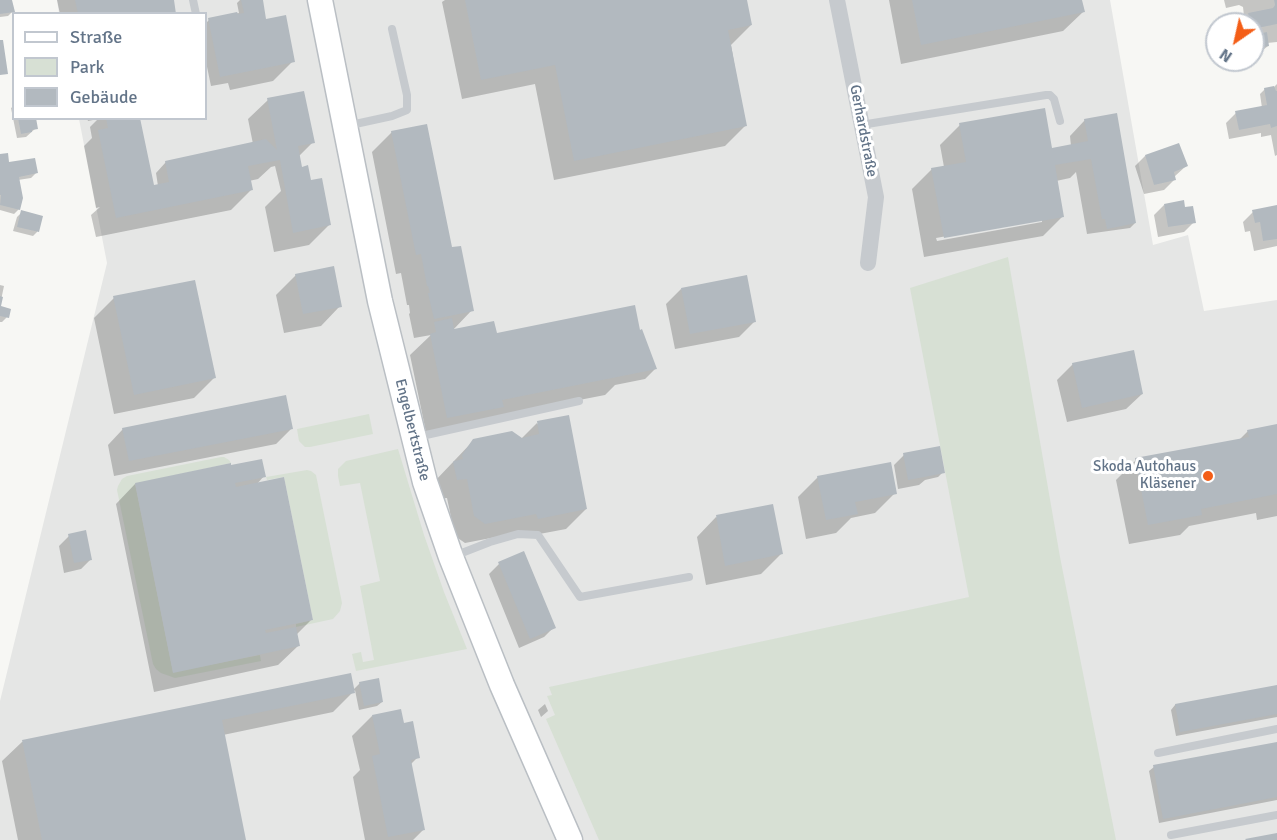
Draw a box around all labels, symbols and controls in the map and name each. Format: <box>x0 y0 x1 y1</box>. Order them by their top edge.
legend <box>12 12 207 120</box>
north arrow <box>1205 12 1265 72</box>
text: Straße <box>70 26 122 48</box>
text: N <box>1216 44 1236 67</box>
text: Park <box>70 56 105 78</box>
street label: Gerhardstraße <box>845 83 881 179</box>
text: Gebäude <box>70 86 138 108</box>
street label: Engelbertstraße <box>391 377 433 483</box>
place label: Skoda Autohaus Kläsener <box>1093 458 1196 493</box>
marker: Skoda Autohaus Kläsener <box>1201 469 1215 483</box>

